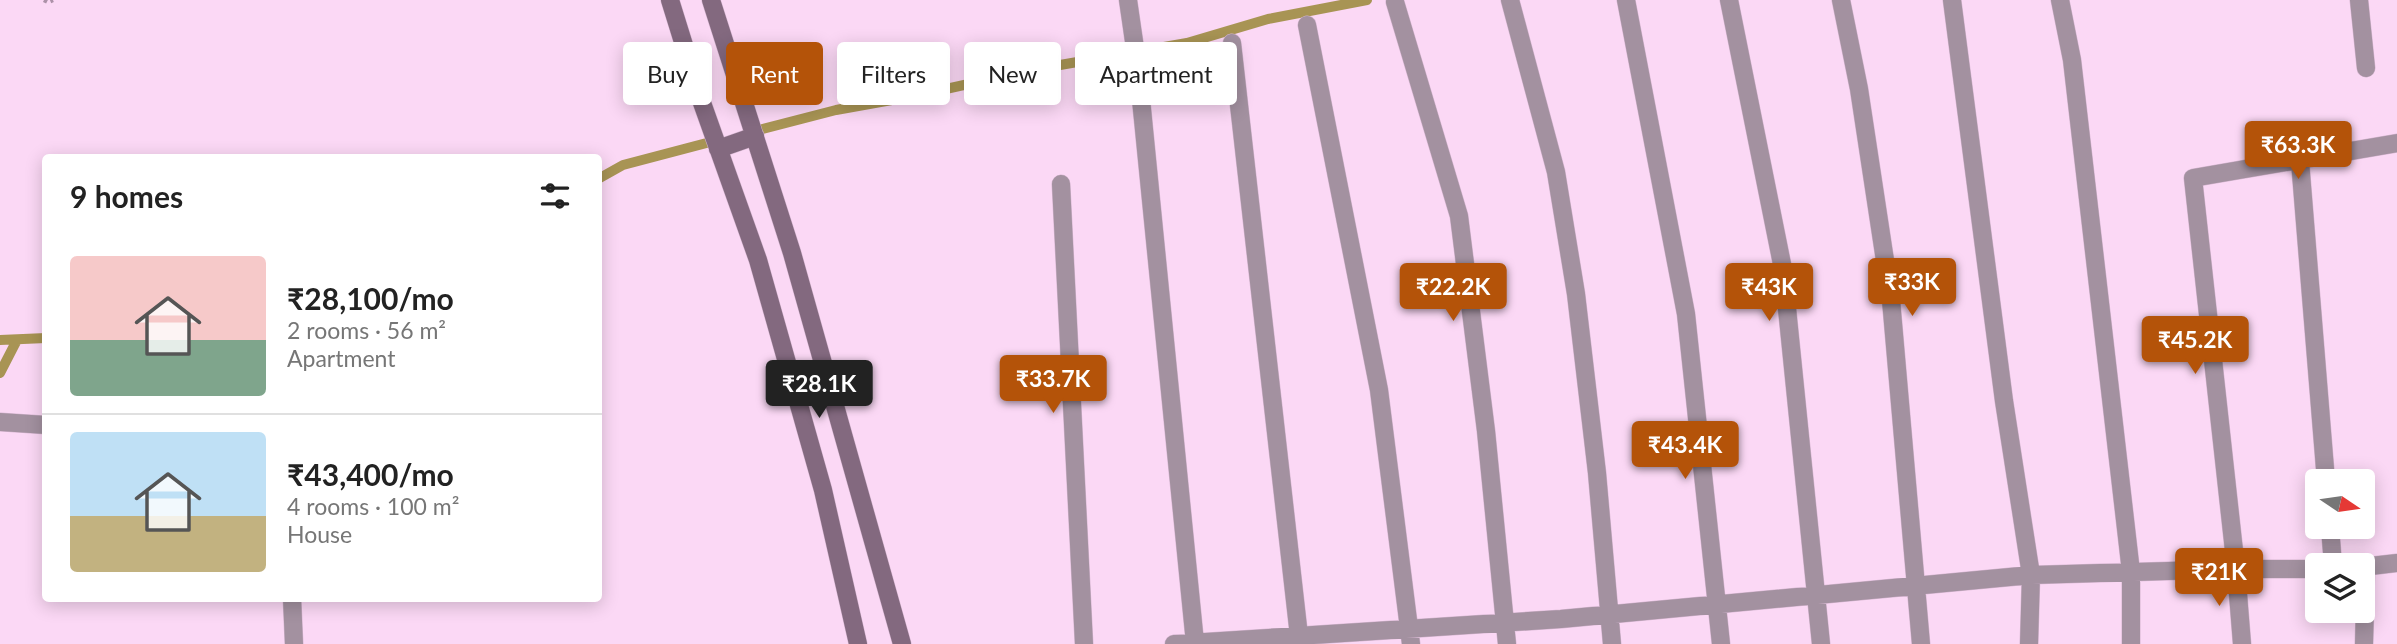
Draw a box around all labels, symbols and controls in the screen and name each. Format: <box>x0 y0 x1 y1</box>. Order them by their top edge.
chip: Buy <box>623 42 712 105</box>
chip: Rent <box>726 42 823 105</box>
chip: Filters <box>837 42 950 105</box>
chip: New <box>964 42 1061 105</box>
chip: Apartment <box>1075 42 1237 105</box>
pin: ₹63.3K <box>2241 122 2355 181</box>
text: ₹63.3K <box>2261 130 2335 158</box>
icon: filters <box>536 177 574 215</box>
text: 9 homes <box>70 178 183 214</box>
pin: ₹33K <box>1871 258 1953 318</box>
pin: ₹22.2K <box>1396 264 1510 323</box>
pin: ₹43K <box>1728 264 1810 323</box>
text: ₹33K <box>1884 267 1940 295</box>
text: ₹22.2K <box>1416 272 1490 300</box>
text: ₹43K <box>1741 272 1797 300</box>
text: ₹28,100/mo <box>287 280 454 316</box>
icon: home <box>126 284 210 368</box>
text: 2 rooms · 56 m² <box>287 316 446 344</box>
pin: ₹45.2K <box>2138 316 2252 376</box>
text: ₹45.2K <box>2158 325 2232 353</box>
text: Apartment <box>287 344 395 372</box>
pin: ₹33.7K <box>996 356 1110 415</box>
pin: ₹28.1K <box>762 360 876 420</box>
text: ₹33.7K <box>1016 364 1090 392</box>
text: ₹28.1K <box>782 369 856 397</box>
pin: ₹43.4K <box>1628 421 1742 481</box>
text: ₹43.4K <box>1648 430 1722 458</box>
text: ₹43,400/mo <box>287 456 454 492</box>
icon: home <box>126 460 210 544</box>
north arrow <box>2305 469 2375 539</box>
map controls <box>2305 469 2375 623</box>
text: 4 rooms · 100 m² <box>287 492 459 520</box>
text: House <box>287 520 352 548</box>
pin: ₹21K <box>2178 548 2260 608</box>
button: layers <box>2305 553 2375 623</box>
text: ₹21K <box>2191 557 2247 585</box>

